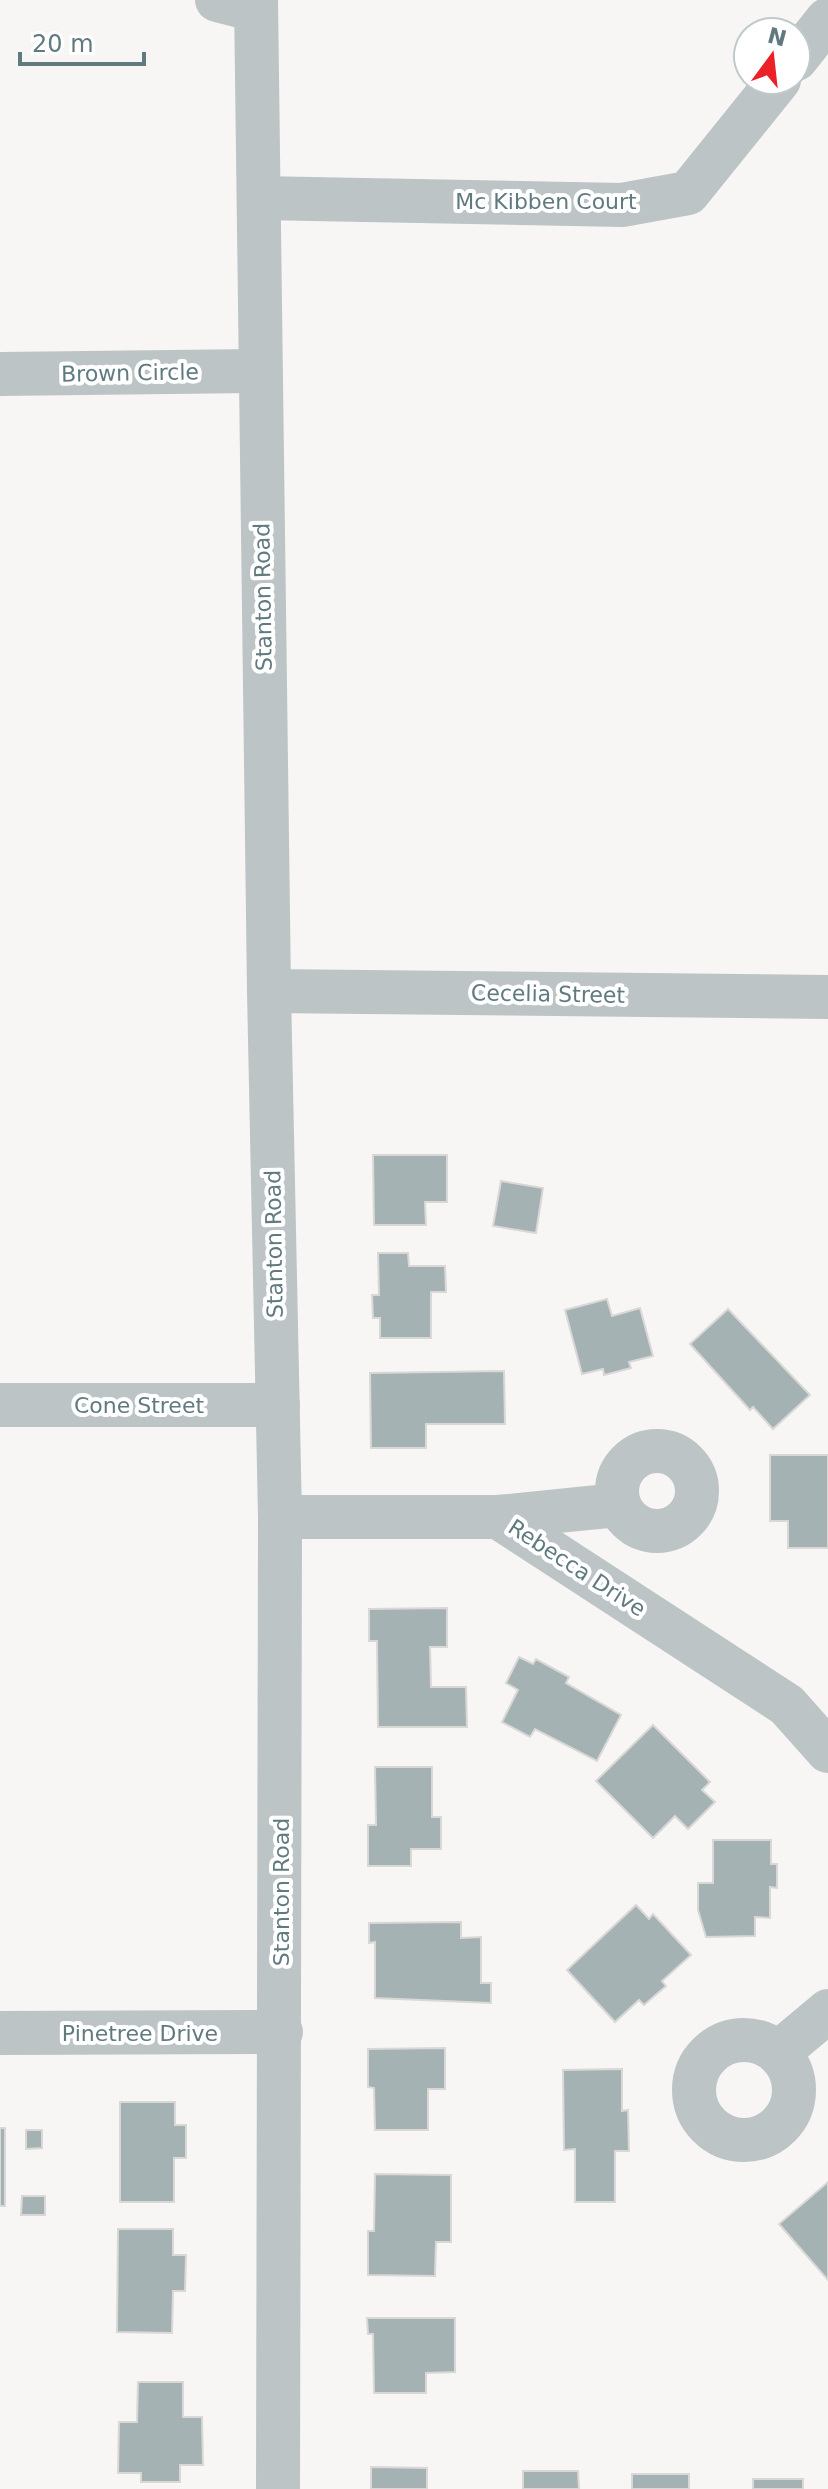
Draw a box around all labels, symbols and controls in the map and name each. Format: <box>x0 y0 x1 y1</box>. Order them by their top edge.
scale bar <box>20 16 144 66</box>
north arrow <box>732 16 812 96</box>
text: N <box>765 23 789 52</box>
text: 20 m <box>32 30 94 58</box>
street label: Mc Kibben Court <box>455 189 637 214</box>
street label: Brown Circle <box>61 359 199 387</box>
street label: Stanton Road <box>249 523 277 671</box>
street label: Cecelia Street <box>471 980 626 1008</box>
street label: Stanton Road <box>260 1170 288 1318</box>
street label: Cone Street <box>74 1393 204 1418</box>
street label: Rebecca Drive <box>504 1514 650 1622</box>
street label: Stanton Road <box>269 1818 294 1966</box>
street label: Pinetree Drive <box>62 2021 218 2046</box>

